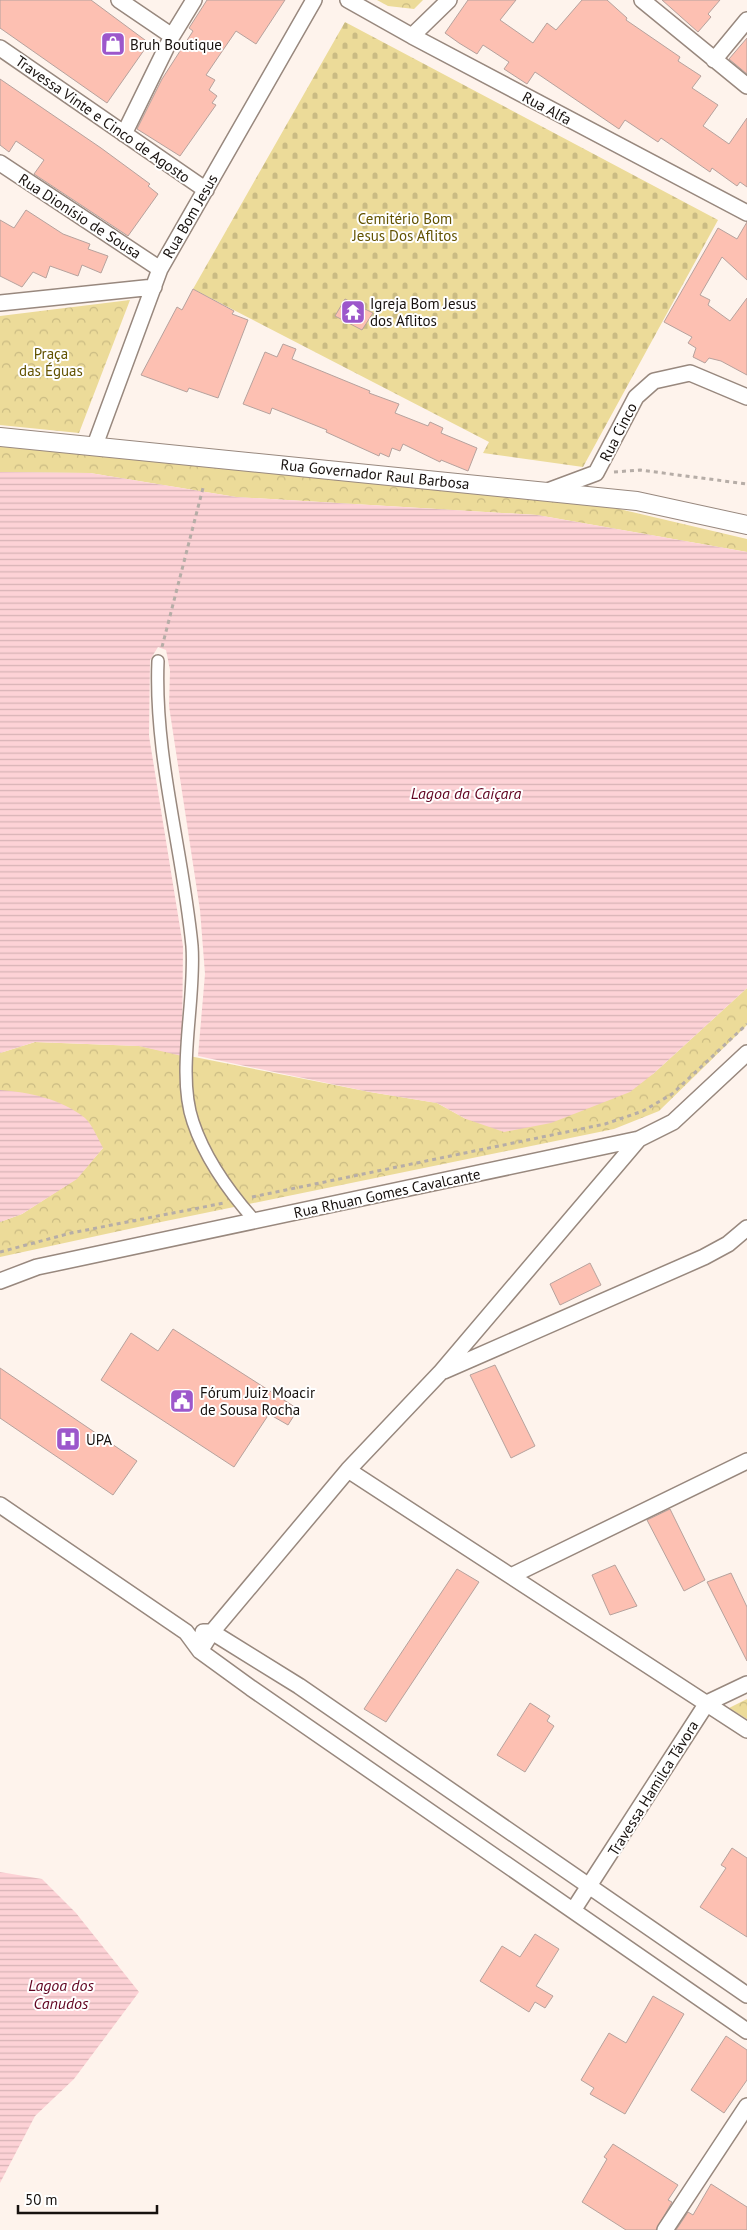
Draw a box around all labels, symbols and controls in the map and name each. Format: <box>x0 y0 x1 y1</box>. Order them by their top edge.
shop icon: Bruh Boutique <box>100 31 126 57</box>
place label: Bruh Boutique <box>130 35 222 54</box>
street label: Travessa Vinte e Cinco de Agosto <box>12 51 194 187</box>
street label: Rua Alfa <box>519 87 575 129</box>
street label: Rua Dionísio de Sousa <box>15 169 145 263</box>
street label: Rua Bom Jesus <box>158 171 222 261</box>
park label: Cemitério Bom Jesus Dos Aflitos <box>351 209 458 245</box>
place label: Igreja Bom Jesus dos Aflitos <box>370 294 476 330</box>
temple icon: Igreja Bom Jesus dos Aflitos <box>340 299 366 325</box>
park label: Praça das Éguas <box>19 344 83 380</box>
street label: Rua Cinco <box>595 399 641 465</box>
street label: Rua Governador Raul Barbosa <box>280 455 470 493</box>
water label: Lagoa da Caiçara <box>411 783 521 803</box>
street label: Rua Rhuan Gomes Cavalcante <box>292 1164 482 1222</box>
place label: Fórum Juiz Moacir de Sousa Rocha <box>200 1383 315 1419</box>
public building icon: Fórum Juiz Moacir de Sousa Rocha <box>169 1388 195 1414</box>
hospital icon: UPA <box>55 1426 81 1452</box>
place label: UPA <box>86 1430 112 1449</box>
street label: Travessa Hamilca Távora <box>604 1717 702 1859</box>
water label: Lagoa dos Canudos <box>28 1975 94 2013</box>
scale bar <box>18 2182 156 2214</box>
text: 50 m <box>25 2190 58 2209</box>

